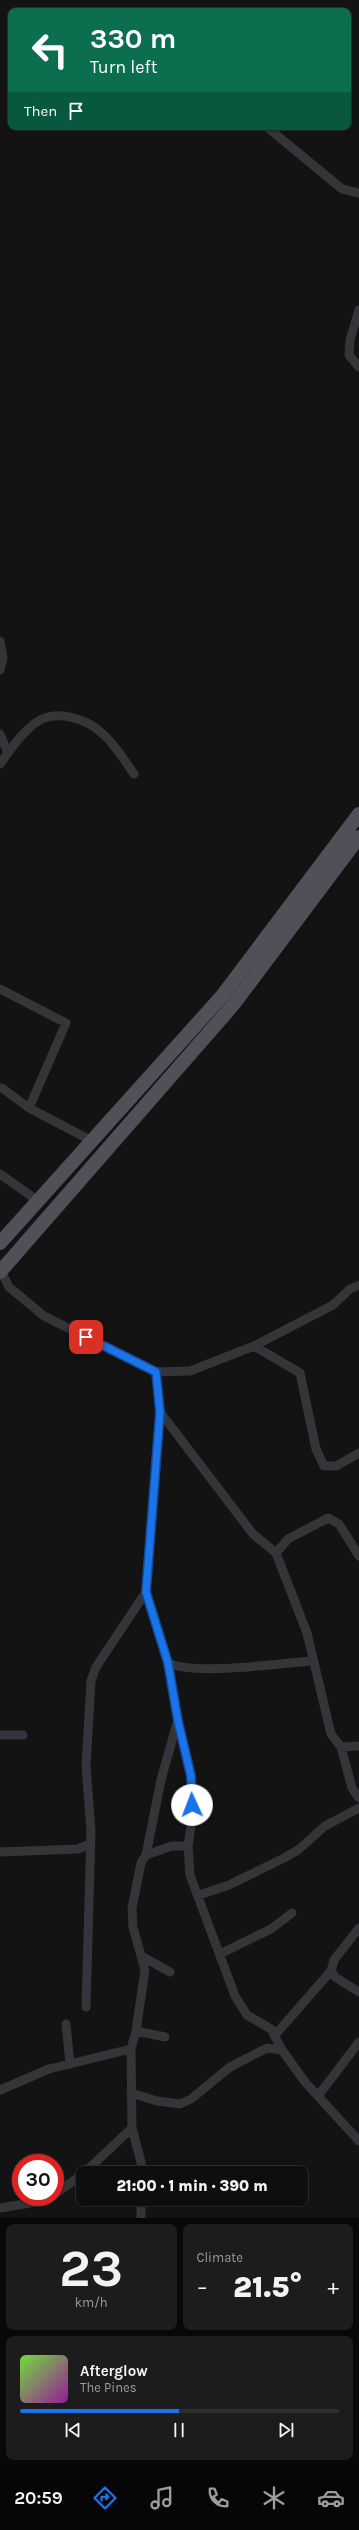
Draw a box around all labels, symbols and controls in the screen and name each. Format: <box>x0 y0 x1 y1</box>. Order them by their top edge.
text: 330 m <box>90 22 176 55</box>
icon: left <box>24 24 76 76</box>
text: Turn left <box>90 56 158 78</box>
icon: arrive <box>65 100 87 122</box>
text: Then <box>24 102 57 120</box>
pin <box>69 1320 103 1354</box>
icon: arrive <box>75 1326 97 1348</box>
position arrow <box>171 1784 213 1826</box>
speed limit sign: 30 <box>12 2154 64 2206</box>
text: 21:00 · 1 min · 390 m <box>116 2177 268 2195</box>
text: 23 <box>59 2238 123 2299</box>
text: Climate <box>197 2250 243 2265</box>
text: 21.5° <box>233 2269 302 2305</box>
text: − <box>197 2274 208 2300</box>
text: + <box>327 2274 339 2300</box>
text: km/h <box>75 2295 108 2310</box>
text: Afterglow <box>80 2362 148 2380</box>
text: The Pines <box>80 2380 137 2395</box>
icon: previous <box>62 2419 84 2441</box>
icon: pause <box>168 2419 190 2441</box>
icon: next <box>275 2419 297 2441</box>
icon: directions <box>91 2484 119 2512</box>
icon: music <box>148 2484 176 2512</box>
icon: phone <box>204 2484 232 2512</box>
icon: climate <box>260 2484 288 2512</box>
icon: car <box>317 2484 345 2512</box>
text: 20:59 <box>14 2487 63 2509</box>

